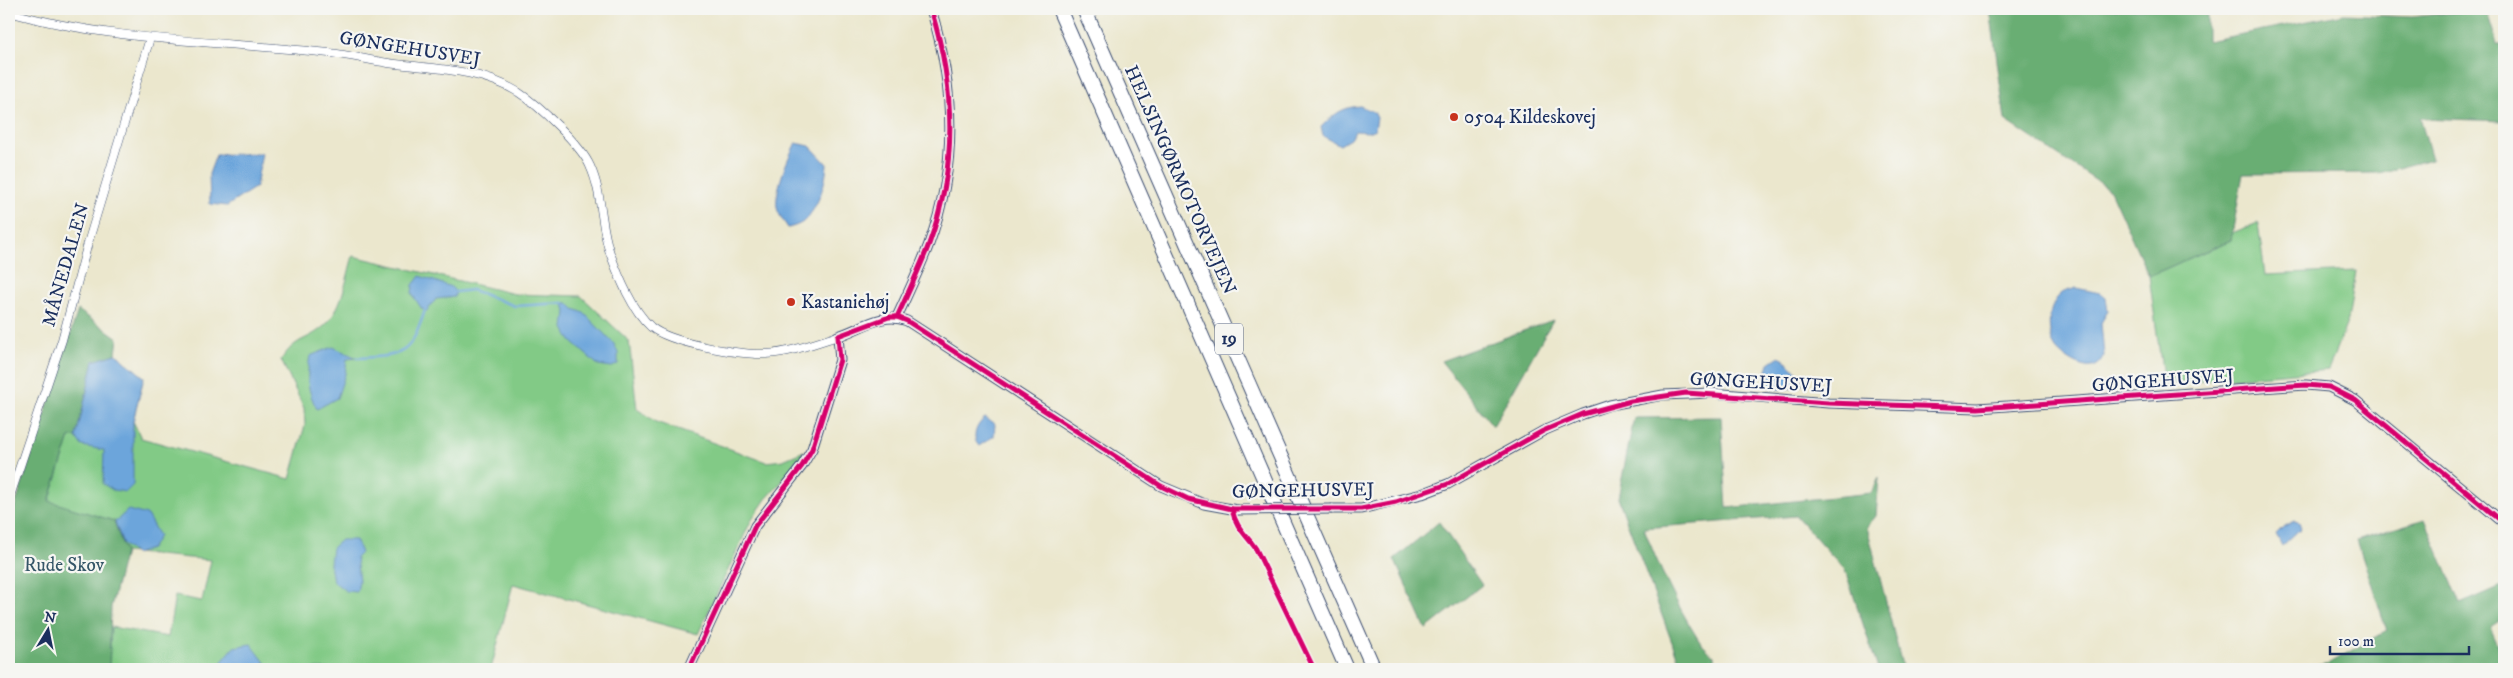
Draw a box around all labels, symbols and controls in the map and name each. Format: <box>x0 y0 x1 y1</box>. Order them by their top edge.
street label: GØNGEHUSVEJ <box>338 27 482 72</box>
street label: HELSINGØRMOTORVEJEN <box>1119 62 1241 298</box>
place label: 0504 Kildeskovej <box>1464 106 1596 129</box>
marker: 0504 Kildeskovej <box>1448 111 1460 123</box>
street label: MÅNEDALEN <box>35 200 95 329</box>
place label: Kastaniehøj <box>801 291 889 314</box>
marker: Kastaniehøj <box>785 296 797 308</box>
road number: 19 <box>1215 324 1243 354</box>
street label: GØNGEHUSVEJ <box>2091 365 2235 397</box>
street label: GØNGEHUSVEJ <box>1689 368 1833 398</box>
street label: GØNGEHUSVEJ <box>1232 478 1375 504</box>
park label: Rude Skov <box>24 554 105 577</box>
north arrow <box>22 606 72 656</box>
text: N <box>43 608 58 628</box>
scale bar <box>2330 623 2469 655</box>
text: 100 m <box>2338 632 2374 651</box>

